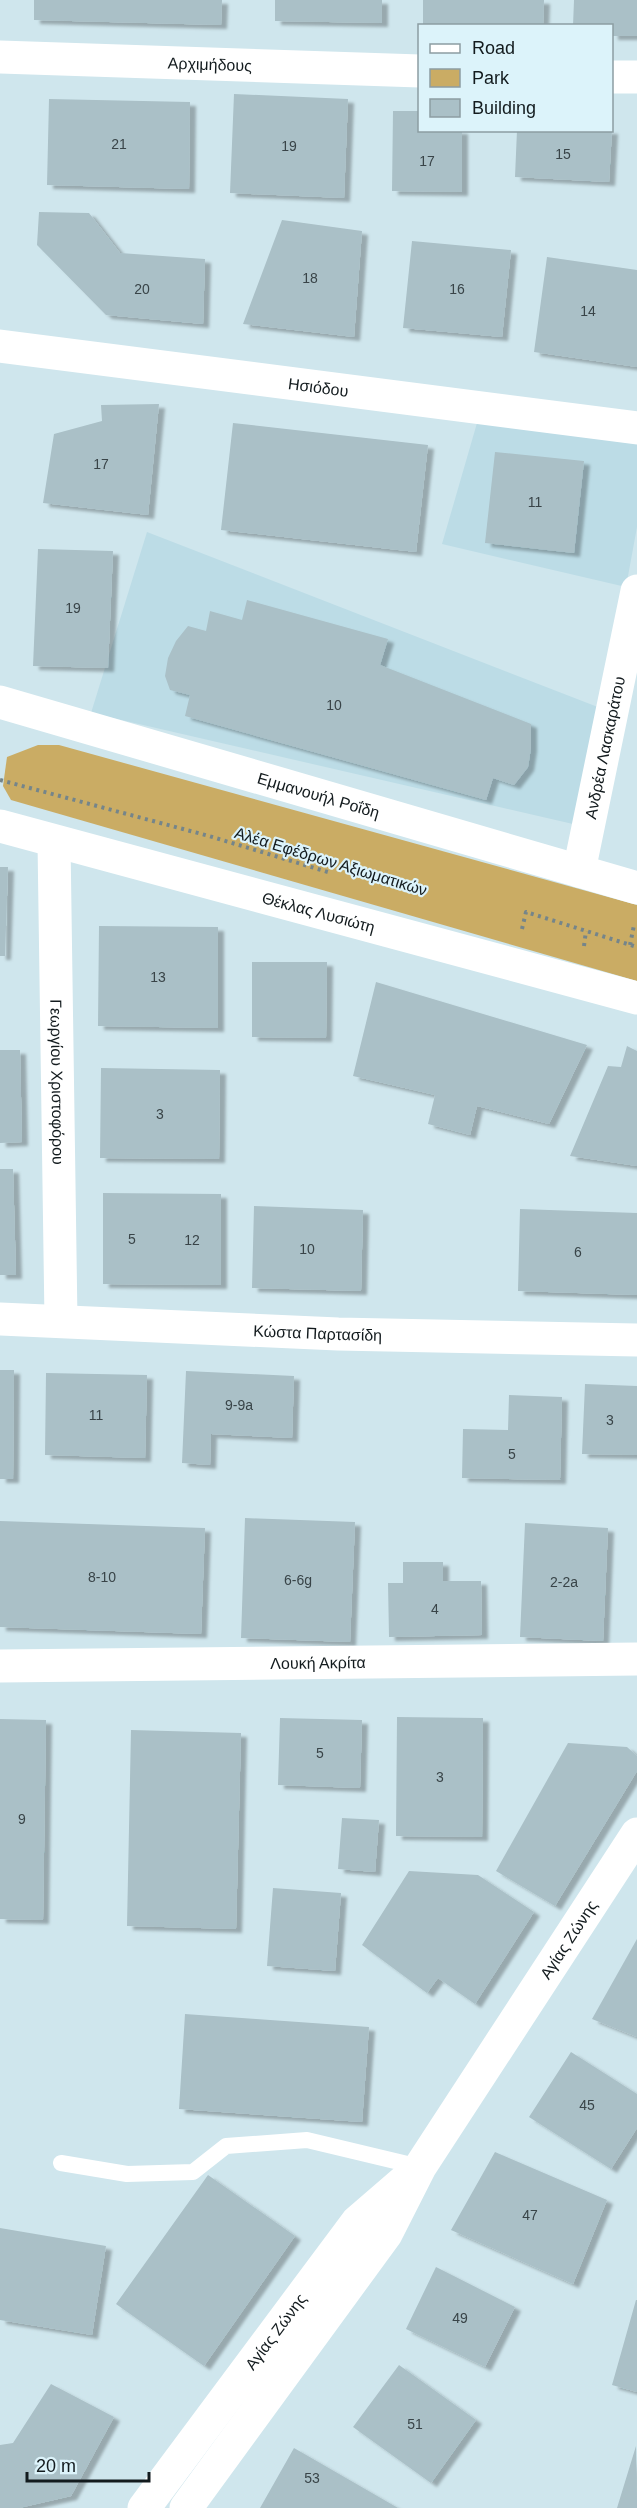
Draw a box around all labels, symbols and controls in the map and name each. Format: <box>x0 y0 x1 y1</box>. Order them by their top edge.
legend <box>418 24 613 132</box>
text: Road <box>472 38 515 58</box>
street label: Αρχιμήδους <box>168 55 252 74</box>
text: Park <box>472 68 510 88</box>
text: Building <box>472 98 536 118</box>
house number: 21 <box>111 136 127 152</box>
house number: 19 <box>281 138 297 154</box>
house number: 15 <box>555 146 571 162</box>
house number: 17 <box>419 153 435 169</box>
house number: 18 <box>302 270 318 286</box>
house number: 20 <box>134 281 150 297</box>
house number: 16 <box>449 281 465 297</box>
house number: 14 <box>580 303 596 319</box>
street label: Ησιόδου <box>287 375 349 400</box>
house number: 17 <box>93 456 109 472</box>
house number: 11 <box>528 494 542 510</box>
house number: 19 <box>65 600 81 616</box>
street label: Ανδρέα Λασκαράτου <box>582 675 628 821</box>
house number: 10 <box>326 697 342 713</box>
street label: Εμμανουήλ Ροΐδη <box>256 770 382 821</box>
street label: Αλέα Εφέδρων Αξιωματικών <box>232 824 429 900</box>
street label: Θέκλας Λυσιώτη <box>260 889 377 936</box>
house number: 13 <box>150 969 166 985</box>
street label: Γεωργίου Χριστοφόρου <box>47 999 67 1165</box>
house number: 3 <box>156 1106 164 1122</box>
house number: 5 <box>128 1231 136 1247</box>
house number: 12 <box>184 1232 200 1248</box>
house number: 10 <box>299 1241 315 1257</box>
house number: 6 <box>574 1244 582 1260</box>
street label: Κώστα Παρτασίδη <box>253 1322 382 1344</box>
house number: 9-9a <box>225 1397 253 1413</box>
house number: 11 <box>89 1407 103 1423</box>
house number: 3 <box>606 1412 614 1428</box>
house number: 5 <box>508 1446 516 1462</box>
house number: 8-10 <box>88 1569 116 1585</box>
house number: 6-6g <box>284 1572 312 1588</box>
house number: 2-2a <box>550 1574 578 1590</box>
house number: 4 <box>431 1601 439 1617</box>
street label: Λουκή Ακρίτα <box>270 1654 366 1672</box>
house number: 5 <box>316 1745 324 1761</box>
house number: 3 <box>436 1769 444 1785</box>
house number: 9 <box>18 1811 26 1827</box>
street label: Αγίας Ζώνης <box>537 1897 601 1982</box>
house number: 45 <box>579 2097 595 2113</box>
house number: 47 <box>522 2207 538 2223</box>
street label: Αγίας Ζώνης <box>242 2290 310 2373</box>
house number: 49 <box>452 2310 468 2326</box>
house number: 51 <box>407 2416 423 2432</box>
scale bar <box>27 2445 148 2483</box>
text: 20 m <box>36 2456 76 2476</box>
house number: 53 <box>304 2470 320 2486</box>

